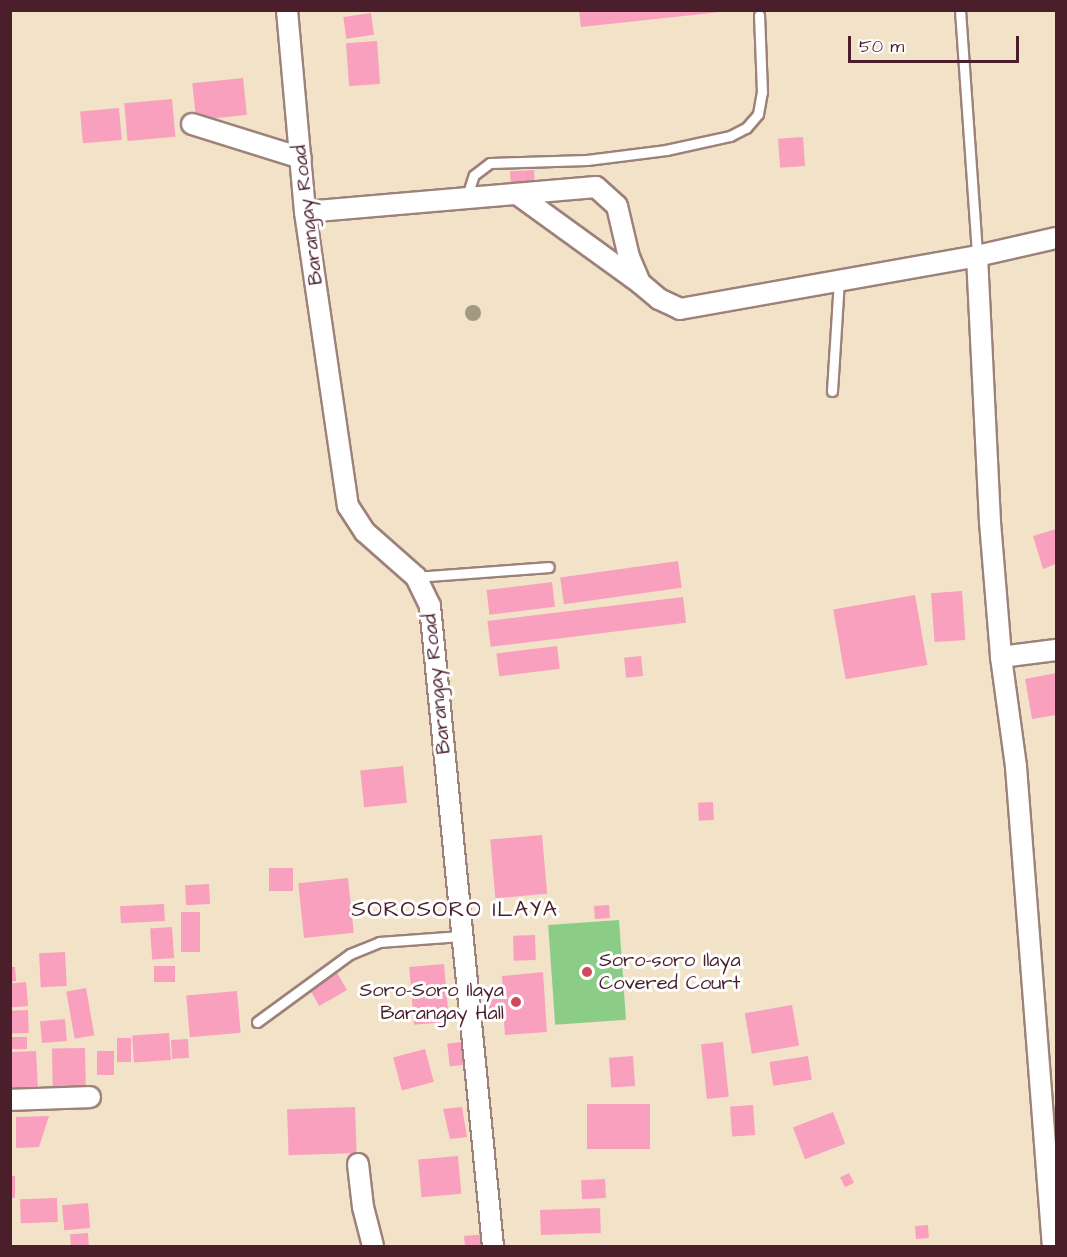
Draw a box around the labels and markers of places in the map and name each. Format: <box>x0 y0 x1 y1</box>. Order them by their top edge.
place label: Soro-soro Ilaya Covered Court <box>599 948 741 995</box>
marker: Soro-soro Ilaya Covered Court <box>580 965 594 979</box>
place label: Soro-Soro Ilaya Barangay Hall <box>360 978 504 1025</box>
marker: Soro-Soro Ilaya Barangay Hall <box>509 995 523 1009</box>

